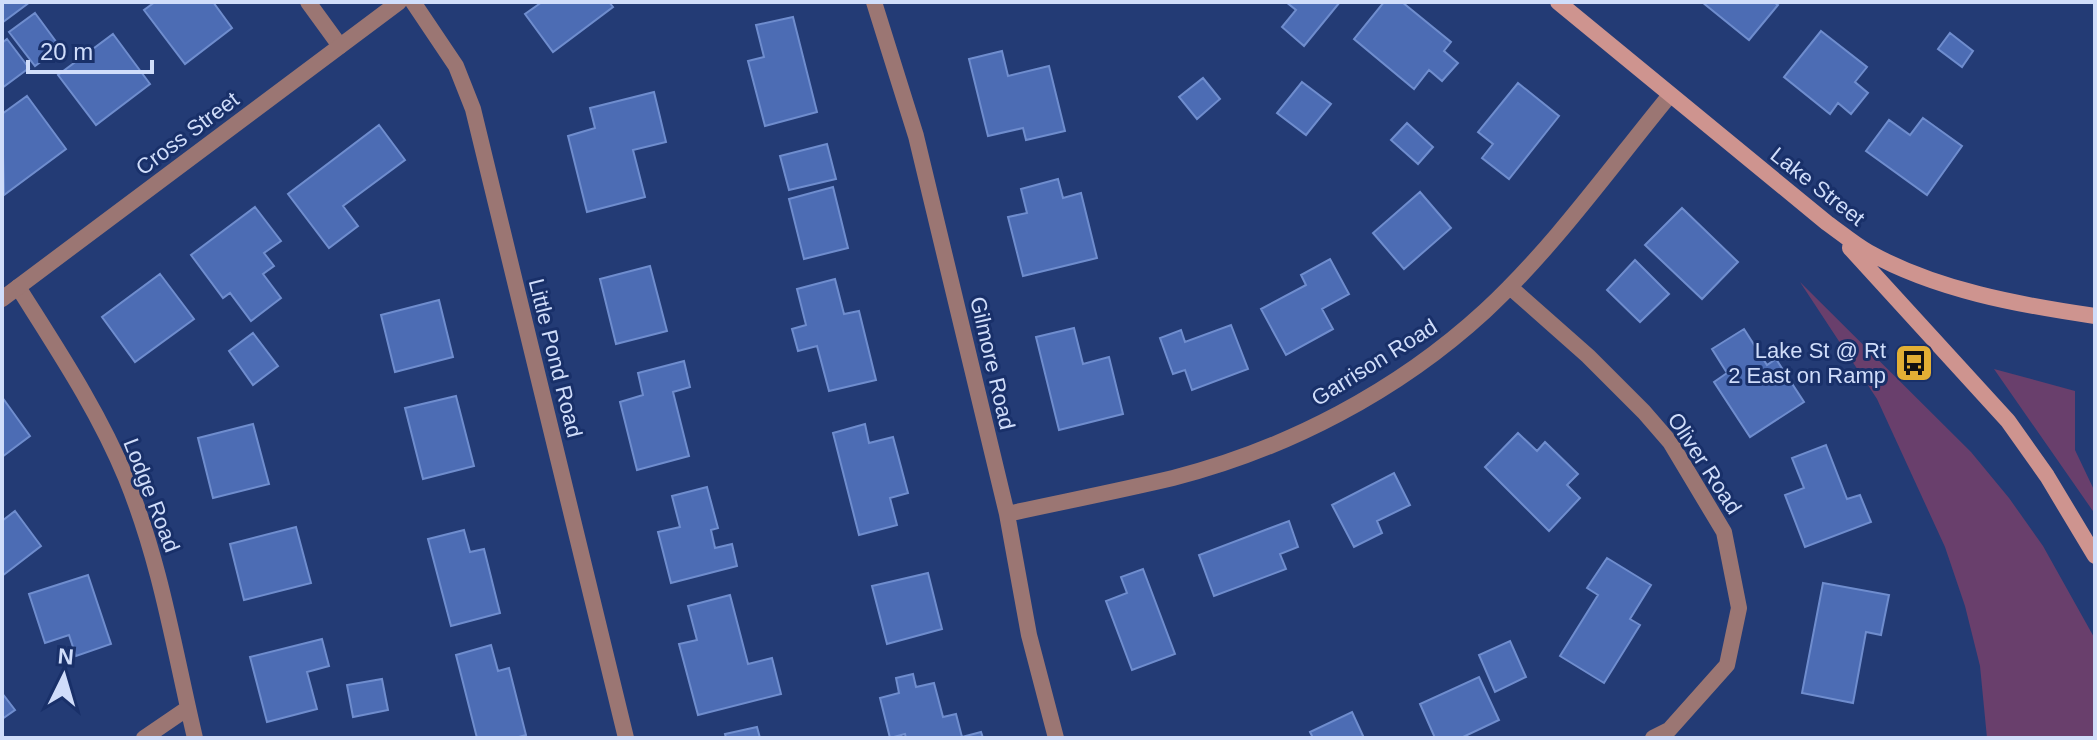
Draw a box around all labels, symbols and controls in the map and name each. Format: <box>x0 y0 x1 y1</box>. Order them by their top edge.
scale bar <box>28 24 152 74</box>
text: 20 m <box>40 38 93 65</box>
street label: Cross Street <box>131 87 244 180</box>
street label: Lake Street <box>1766 142 1870 231</box>
street label: Little Pond Road <box>524 276 587 440</box>
street label: Gilmore Road <box>965 294 1020 432</box>
street label: Garrison Road <box>1307 314 1442 411</box>
place label: Lake St @ Rt 2 East on Ramp <box>1728 338 1886 388</box>
bus stop icon: Lake St @ Rt 2 East on Ramp <box>1893 342 1935 384</box>
street label: Oliver Road <box>1662 408 1747 519</box>
street label: Lodge Road <box>118 435 185 556</box>
north arrow <box>24 636 104 716</box>
text: N <box>57 643 75 670</box>

